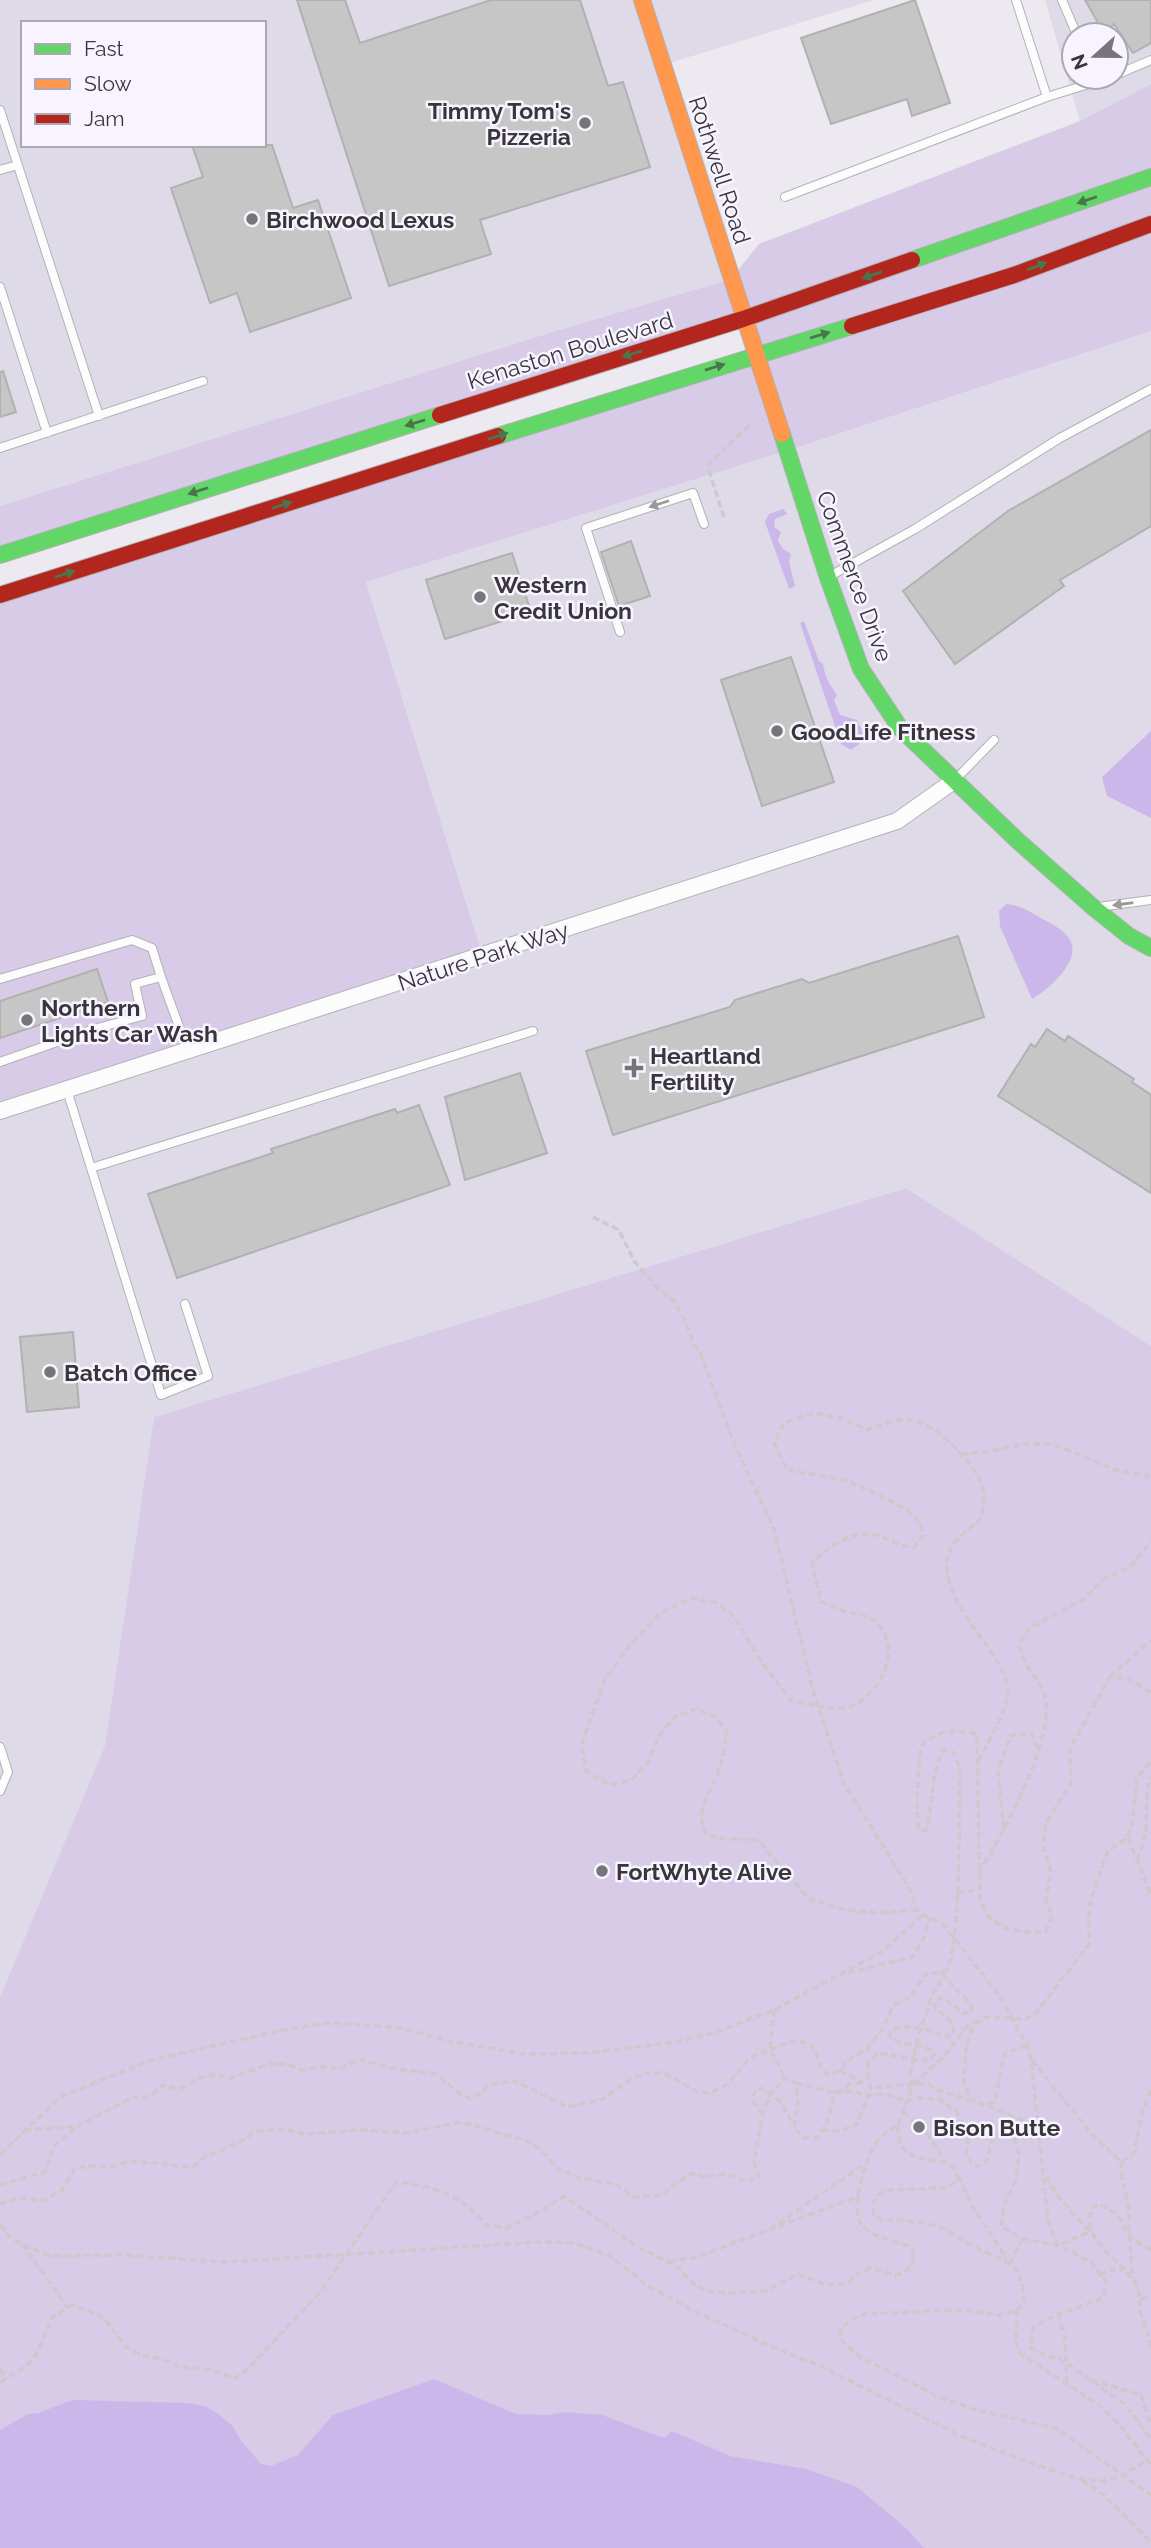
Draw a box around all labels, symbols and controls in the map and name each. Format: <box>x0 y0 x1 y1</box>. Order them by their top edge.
legend <box>21 21 266 147</box>
north arrow <box>1060 21 1130 91</box>
text: Fast <box>84 36 124 61</box>
text: N <box>1066 51 1092 73</box>
text: Slow <box>84 71 132 96</box>
street label: Rothwell Road <box>683 93 757 247</box>
place label: Timmy Tom's Pizzeria <box>428 97 571 150</box>
text: Jam <box>84 106 125 131</box>
marker: Timmy Tom's Pizzeria <box>577 115 593 131</box>
one-way arrow <box>1076 195 1097 206</box>
place label: Birchwood Lexus <box>266 206 454 233</box>
marker: Birchwood Lexus <box>244 211 260 227</box>
one-way arrow <box>1027 261 1048 272</box>
one-way arrow <box>861 270 882 281</box>
street label: Kenaston Boulevard <box>464 306 676 394</box>
one-way arrow <box>810 329 831 339</box>
one-way arrow <box>621 350 642 360</box>
one-way arrow <box>705 361 726 372</box>
one-way arrow <box>404 418 425 428</box>
one-way arrow <box>488 430 509 440</box>
one-way arrow <box>187 487 208 497</box>
street label: Commerce Drive <box>812 487 898 665</box>
one-way arrow <box>272 500 293 510</box>
one-way arrow <box>649 500 670 510</box>
one-way arrow <box>55 568 76 579</box>
place label: Western Credit Union <box>494 571 632 624</box>
marker: Western Credit Union <box>472 589 488 605</box>
place label: GoodLife Fitness <box>791 718 976 745</box>
marker: GoodLife Fitness <box>769 723 785 739</box>
one-way arrow <box>1112 899 1134 910</box>
street label: Nature Park Way <box>394 916 572 996</box>
place label: Northern Lights Car Wash <box>41 994 218 1047</box>
marker: Northern Lights Car Wash <box>19 1012 35 1028</box>
place label: Heartland Fertility <box>650 1042 761 1095</box>
marker: Heartland Fertility <box>624 1058 644 1078</box>
place label: Batch Office <box>64 1359 197 1386</box>
marker: Batch Office <box>42 1364 58 1380</box>
place label: FortWhyte Alive <box>616 1858 792 1885</box>
marker: FortWhyte Alive <box>594 1863 610 1879</box>
place label: Bison Butte <box>933 2114 1060 2141</box>
marker: Bison Butte <box>911 2119 927 2135</box>

